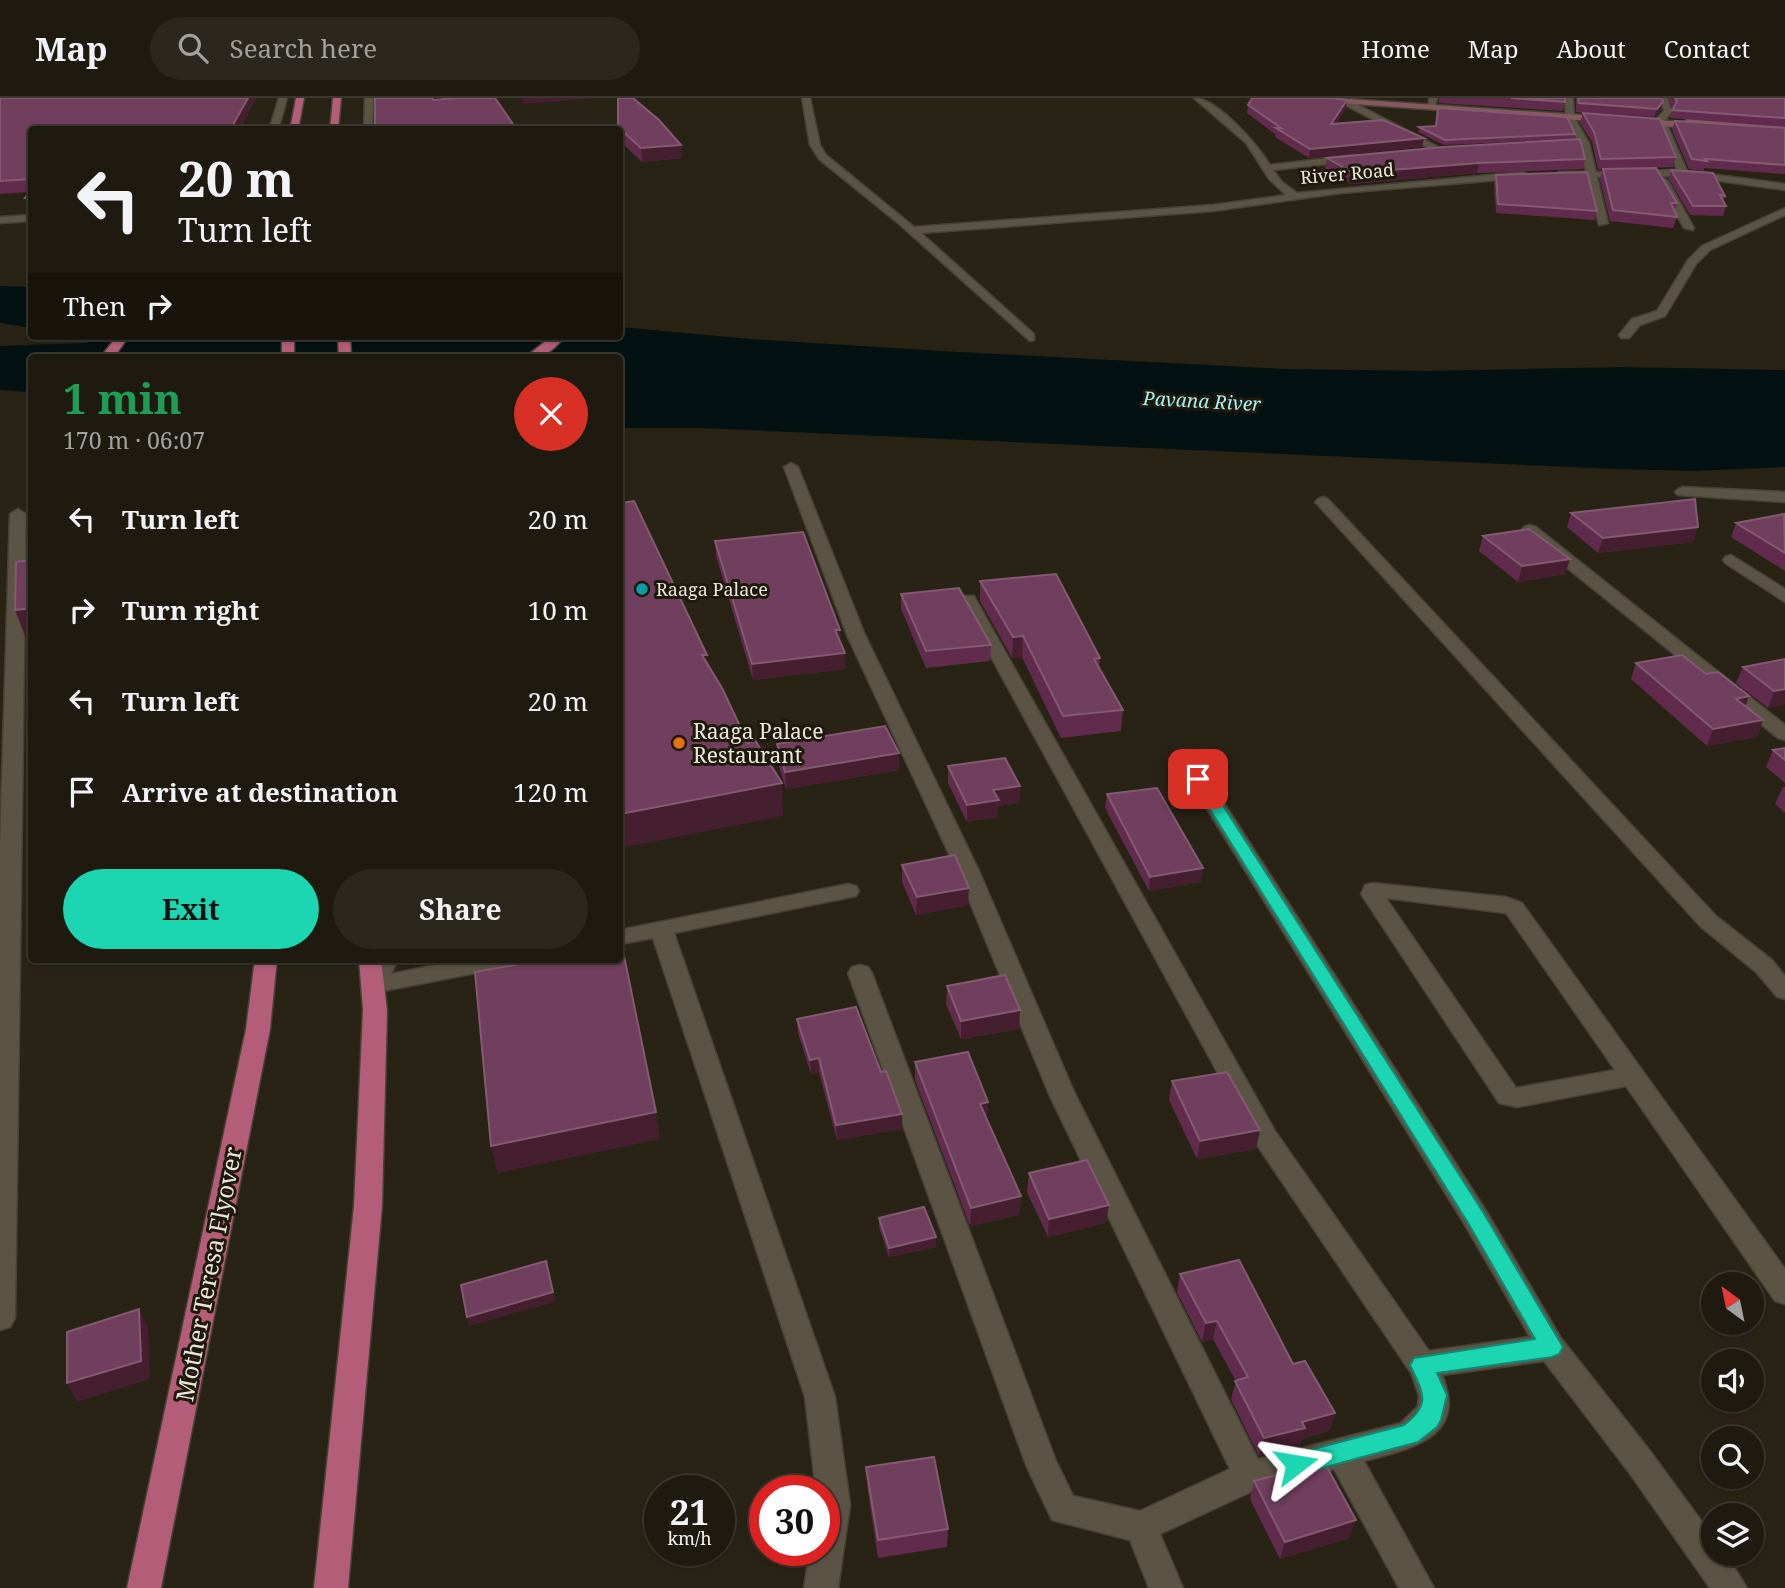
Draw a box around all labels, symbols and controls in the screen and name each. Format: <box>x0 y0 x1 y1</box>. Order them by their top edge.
search box <box>150 17 640 80</box>
text: Map <box>35 26 108 71</box>
icon: search <box>174 29 212 67</box>
text: Search here <box>230 30 377 66</box>
text: Home <box>1361 32 1430 65</box>
text: Map <box>1468 32 1519 65</box>
text: About <box>1557 32 1626 65</box>
text: Contact <box>1664 32 1750 65</box>
text: 20 m <box>178 145 294 211</box>
icon: left <box>63 154 154 245</box>
street label: River Road <box>1299 157 1395 189</box>
text: Turn left <box>178 208 312 251</box>
icon: right <box>140 287 178 325</box>
text: Then <box>63 288 126 324</box>
text: 1 min <box>63 369 182 426</box>
button: close <box>514 377 588 451</box>
water label: Pavana River <box>1141 385 1262 417</box>
text: 170 m · 06:07 <box>63 424 205 456</box>
icon: left <box>63 500 101 538</box>
text: Turn left <box>122 501 239 537</box>
text: 20 m <box>528 501 588 537</box>
place label: Raaga Palace <box>656 577 768 601</box>
marker: Raaga Palace <box>634 581 650 597</box>
icon: right <box>63 591 101 629</box>
text: Turn right <box>122 592 259 628</box>
text: 10 m <box>528 592 588 628</box>
icon: left <box>63 682 101 720</box>
text: Turn left <box>122 683 239 719</box>
text: 20 m <box>528 683 588 719</box>
place label: Raaga Palace Restaurant <box>693 717 823 769</box>
marker: Raaga Palace Restaurant <box>671 735 687 751</box>
pin <box>1168 749 1228 809</box>
icon: arrive <box>1179 760 1217 798</box>
icon: arrive <box>63 773 101 811</box>
text: Arrive at destination <box>122 774 398 810</box>
text: 120 m <box>513 774 588 810</box>
button: Exit <box>63 869 319 949</box>
button: Share <box>333 869 588 949</box>
street label: Mother Teresa Flyover <box>167 1144 249 1404</box>
north arrow <box>1701 1272 1764 1335</box>
map controls <box>1701 1272 1764 1566</box>
button: sound <box>1701 1349 1764 1412</box>
button: search <box>1701 1426 1764 1489</box>
position arrow <box>1259 1427 1333 1501</box>
speed limit sign: 30 <box>749 1475 840 1566</box>
text: 21 <box>670 1488 709 1535</box>
button: layers <box>1701 1503 1764 1566</box>
text: km/h <box>667 1526 712 1550</box>

